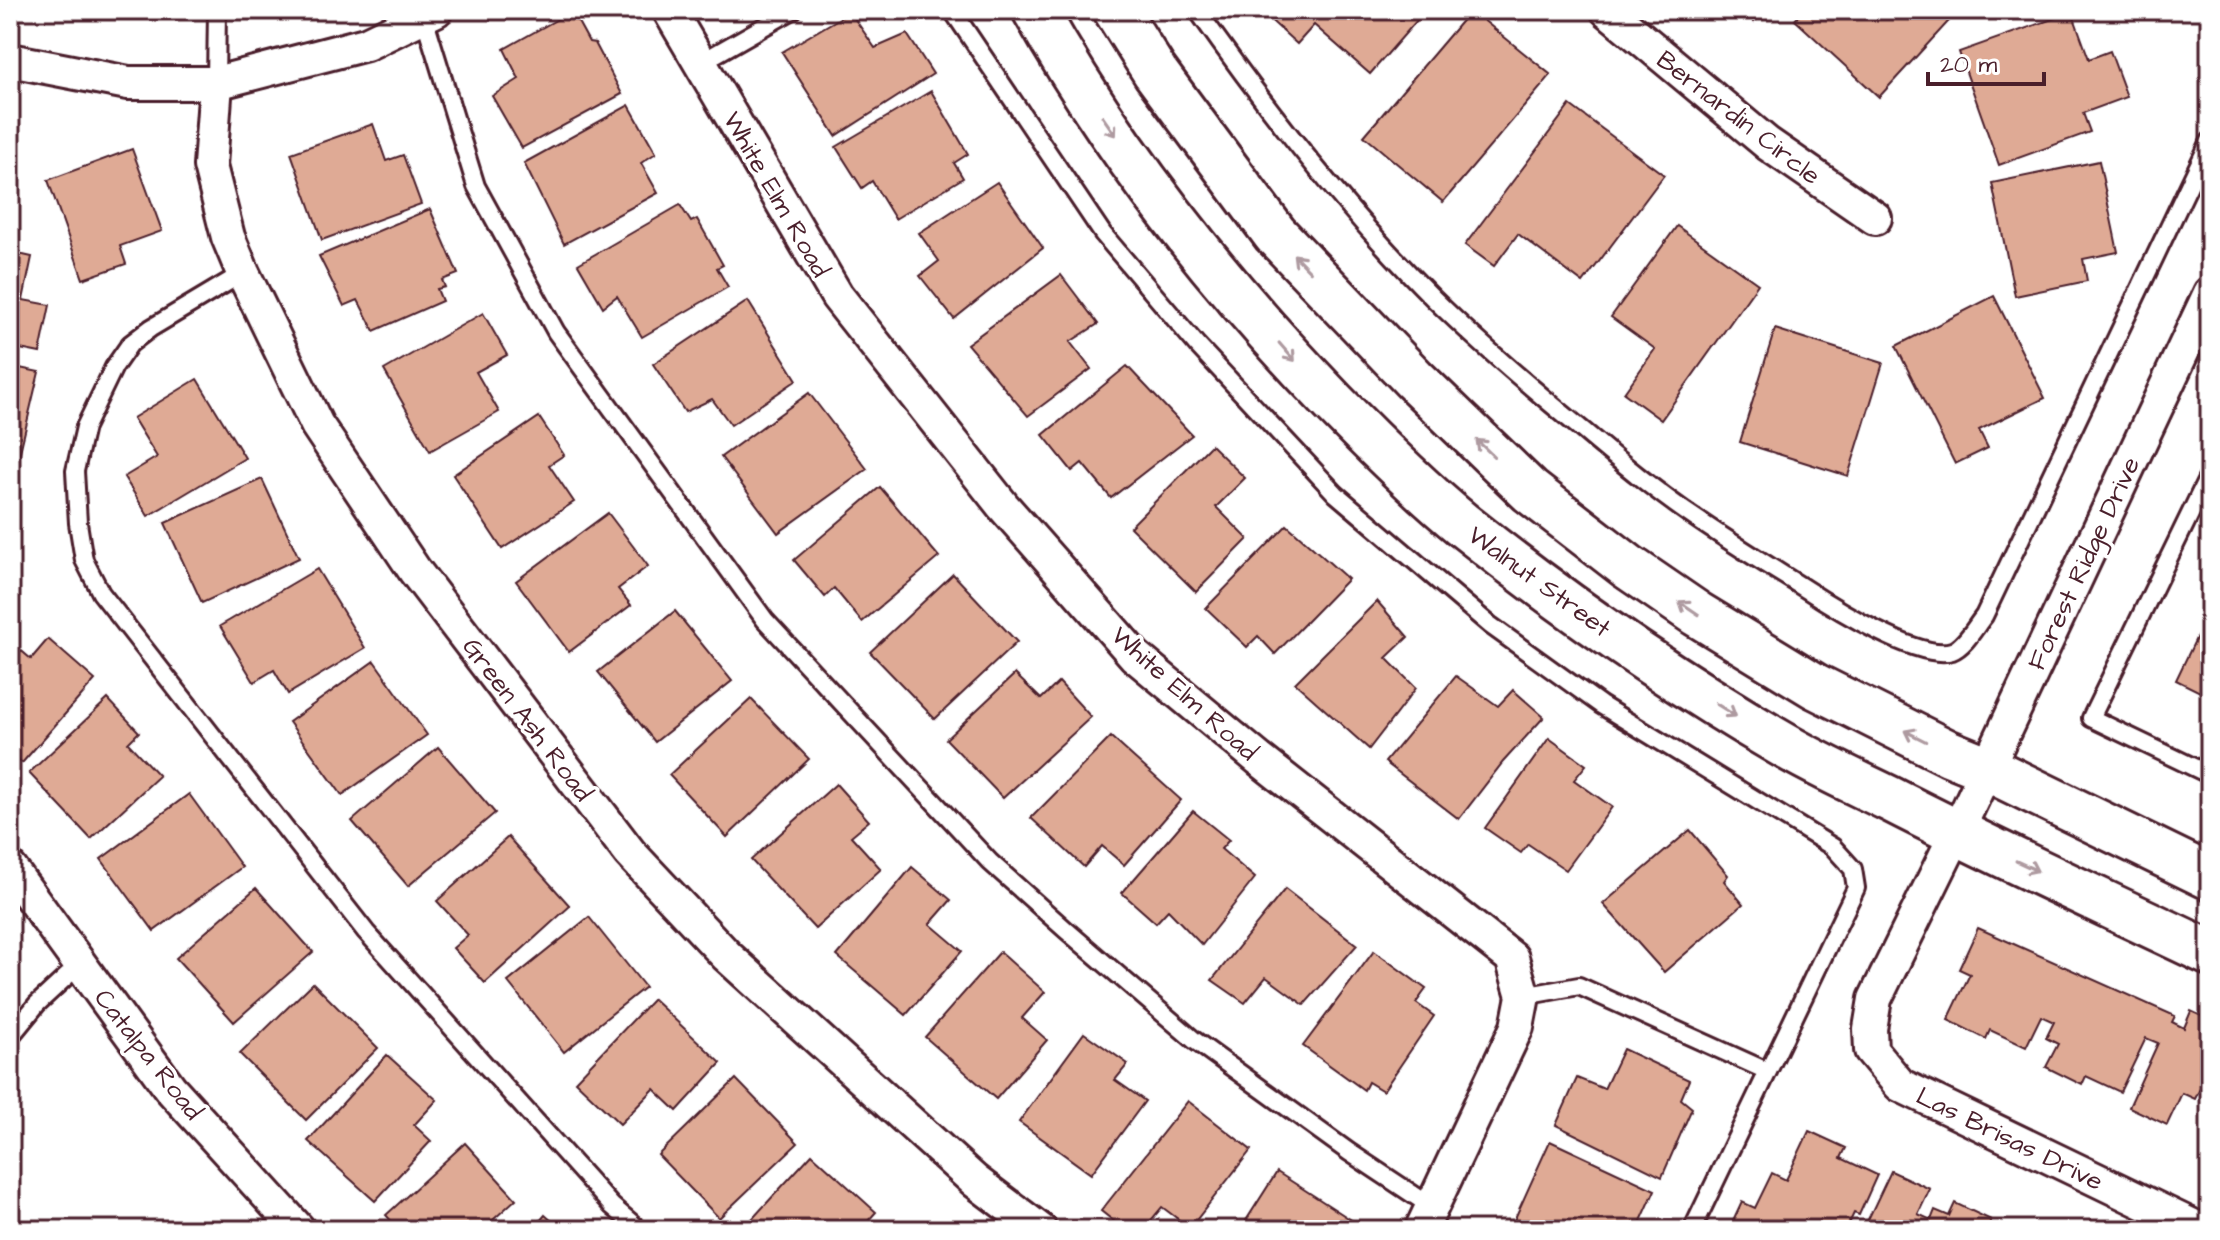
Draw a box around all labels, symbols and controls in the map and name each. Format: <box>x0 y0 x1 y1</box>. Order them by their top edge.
scale bar <box>1928 36 2044 86</box>
street label: Bernardin Circle <box>1649 42 1828 193</box>
text: 20 m <box>1940 48 1997 82</box>
street label: White Elm Road <box>714 105 838 284</box>
one-way arrow <box>1100 115 1117 137</box>
one-way arrow <box>1294 253 1312 273</box>
one-way arrow <box>1277 342 1295 362</box>
one-way arrow <box>1475 438 1495 457</box>
street label: Forest Ridge Drive <box>2019 451 2151 677</box>
street label: Walnut Street <box>1460 518 1619 646</box>
one-way arrow <box>1678 600 1701 616</box>
street label: White Elm Road <box>1103 618 1266 769</box>
street label: Green Ash Road <box>454 630 601 809</box>
one-way arrow <box>1714 701 1736 718</box>
one-way arrow <box>1903 728 1927 743</box>
one-way arrow <box>2015 859 2039 874</box>
street label: Catalpa Road <box>86 982 211 1128</box>
street label: Las Brisas Drive <box>1910 1078 2109 1200</box>

